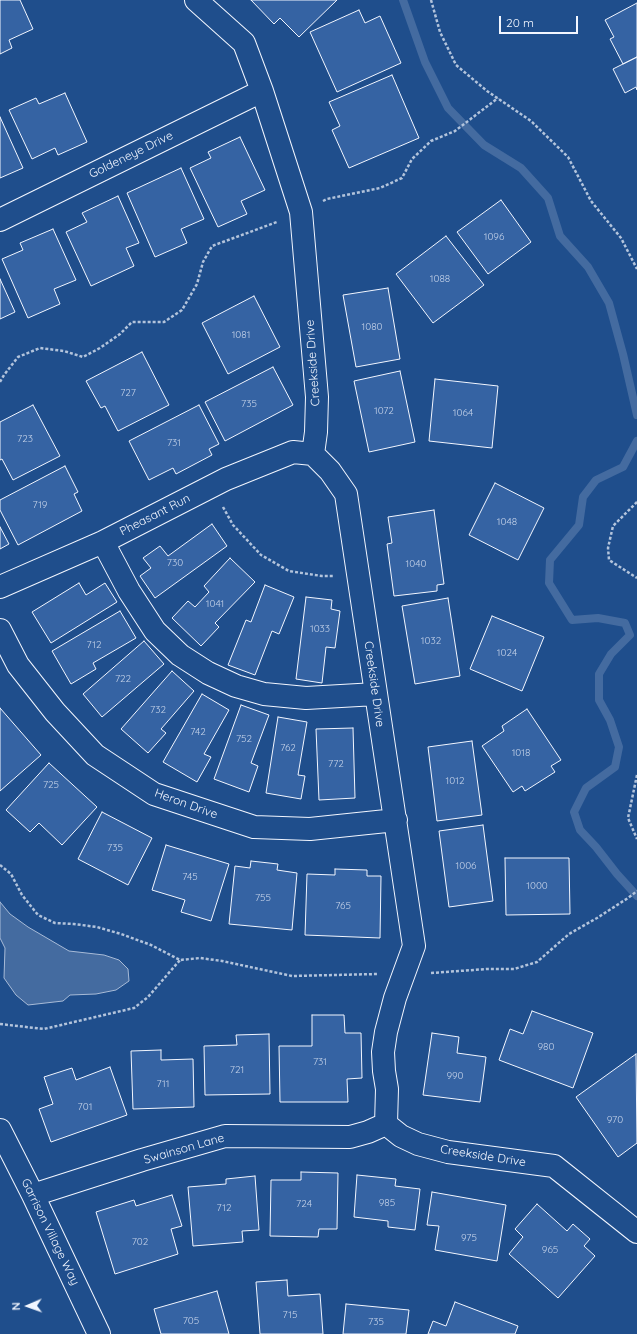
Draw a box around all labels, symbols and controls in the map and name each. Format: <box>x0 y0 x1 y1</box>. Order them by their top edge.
scale bar <box>501 8 580 34</box>
text: 20 m <box>506 15 534 30</box>
street label: Goldeneye Drive <box>87 128 175 182</box>
house number: 1096 <box>484 231 504 243</box>
house number: 1088 <box>430 273 450 285</box>
street label: Creekside Drive <box>303 319 323 407</box>
house number: 1080 <box>362 321 382 333</box>
house number: 1081 <box>232 329 250 341</box>
house number: 727 <box>120 387 136 399</box>
house number: 735 <box>241 398 257 410</box>
house number: 1072 <box>374 405 394 417</box>
house number: 1064 <box>453 407 473 419</box>
house number: 723 <box>17 433 33 445</box>
house number: 731 <box>167 437 181 449</box>
street label: Pheasant Run <box>117 491 193 539</box>
house number: 719 <box>33 499 47 511</box>
house number: 1048 <box>497 516 517 528</box>
house number: 730 <box>167 557 183 569</box>
house number: 1040 <box>406 558 426 570</box>
house number: 1041 <box>206 598 224 610</box>
house number: 1033 <box>310 623 330 635</box>
house number: 1032 <box>421 635 441 647</box>
house number: 712 <box>87 639 101 651</box>
street label: Creekside Drive <box>361 640 387 728</box>
house number: 1024 <box>497 647 517 659</box>
house number: 722 <box>115 673 131 685</box>
house number: 732 <box>150 704 166 716</box>
house number: 742 <box>190 726 206 738</box>
house number: 752 <box>236 733 252 745</box>
house number: 762 <box>280 742 296 754</box>
house number: 1018 <box>512 747 530 759</box>
house number: 772 <box>328 758 344 770</box>
house number: 1012 <box>446 775 464 787</box>
house number: 725 <box>43 779 59 791</box>
street label: Heron Drive <box>152 786 220 822</box>
house number: 735 <box>107 842 123 854</box>
house number: 1006 <box>456 860 476 872</box>
house number: 745 <box>182 871 198 883</box>
house number: 1000 <box>526 880 548 892</box>
house number: 755 <box>255 892 271 904</box>
house number: 765 <box>335 900 351 912</box>
house number: 980 <box>538 1041 554 1053</box>
house number: 731 <box>313 1056 327 1068</box>
house number: 721 <box>230 1064 244 1076</box>
house number: 990 <box>446 1070 464 1082</box>
house number: 711 <box>156 1078 170 1090</box>
house number: 701 <box>78 1101 92 1113</box>
house number: 970 <box>607 1114 623 1126</box>
street label: Swainson Lane <box>142 1131 226 1167</box>
street label: Creekside Drive <box>439 1142 527 1170</box>
street label: Garrison Village Way <box>18 1176 82 1288</box>
house number: 985 <box>379 1197 395 1209</box>
house number: 724 <box>296 1198 312 1210</box>
house number: 712 <box>217 1202 231 1214</box>
house number: 975 <box>461 1232 477 1244</box>
house number: 702 <box>132 1236 148 1248</box>
house number: 965 <box>542 1244 558 1256</box>
north arrow <box>8 1286 48 1326</box>
text: N <box>9 1302 23 1311</box>
house number: 715 <box>283 1309 297 1321</box>
house number: 705 <box>183 1315 199 1327</box>
house number: 735 <box>368 1316 384 1328</box>

